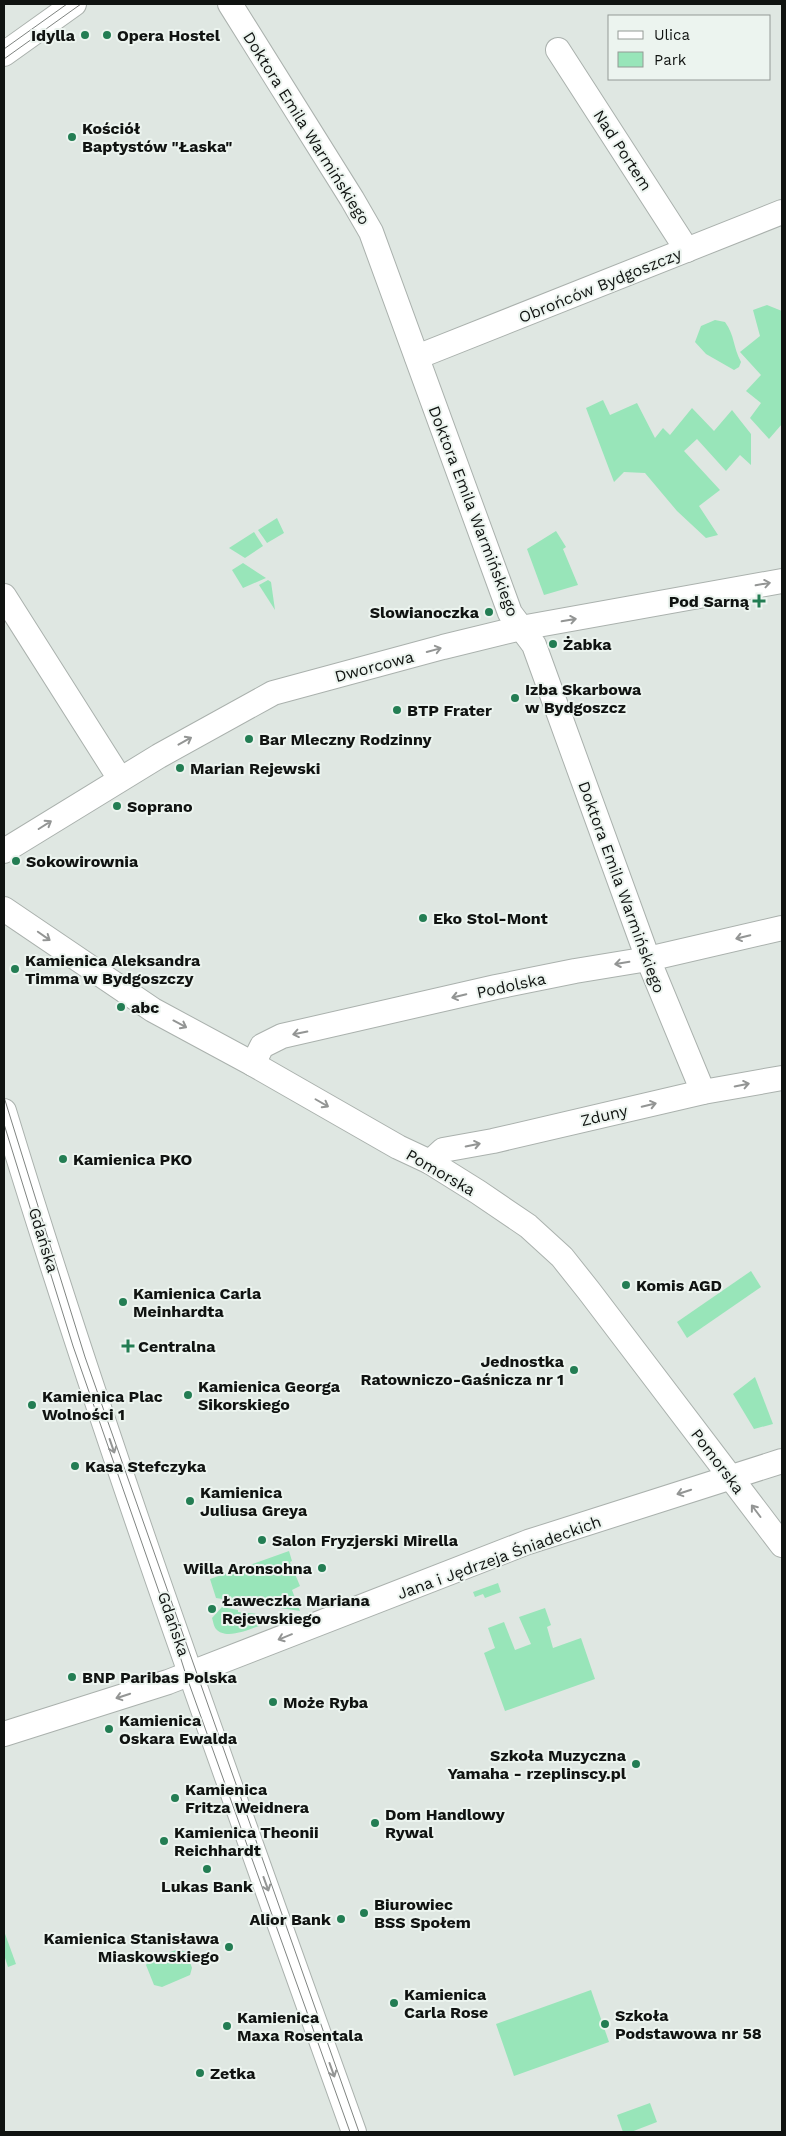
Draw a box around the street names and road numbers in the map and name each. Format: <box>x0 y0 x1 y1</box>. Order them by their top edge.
street label: Doktora Emila Warmińskiego <box>239 28 374 228</box>
street label: Nad Portem <box>589 106 656 194</box>
street label: Obrońców Bydgoszczy <box>516 244 685 327</box>
street label: Doktora Emila Warmińskiego <box>424 403 523 619</box>
street label: Dworcowa <box>333 647 416 686</box>
street label: Doktora Emila Warmińskiego <box>574 779 669 996</box>
street label: Podolska <box>475 969 547 1002</box>
street label: Zduny <box>579 1101 630 1130</box>
street label: Pomorska <box>403 1145 479 1200</box>
street label: Gdańska <box>25 1205 62 1275</box>
street label: Pomorska <box>687 1425 748 1498</box>
street label: Jana i Jędrzeja Śniadeckich <box>395 1512 604 1603</box>
street label: Gdańska <box>154 1589 193 1659</box>

